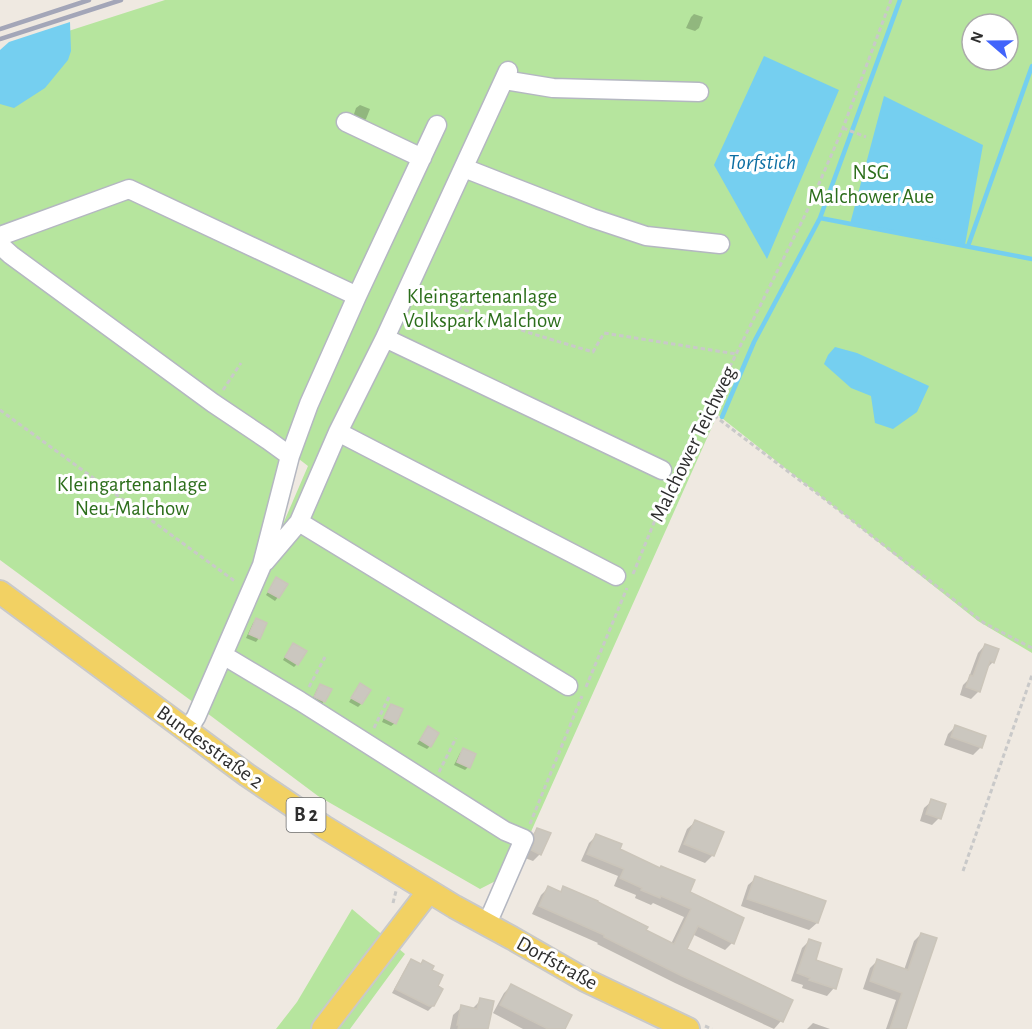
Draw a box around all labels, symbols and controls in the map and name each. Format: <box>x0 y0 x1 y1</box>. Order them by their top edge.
north arrow <box>960 12 1020 72</box>
text: N <box>967 29 986 45</box>
water label: Torfstich <box>728 151 796 173</box>
park label: NSG Malchower Aue <box>808 162 934 207</box>
park label: Kleingartenanlage Volkspark Malchow <box>403 286 561 331</box>
street label: Malchower Teichweg <box>646 362 740 525</box>
park label: Kleingartenanlage Neu-Malchow <box>57 474 207 519</box>
street label: Bundesstraße 2 <box>153 701 267 793</box>
road number: B 2 <box>286 798 326 832</box>
street label: Dorfstraße <box>513 932 601 994</box>

